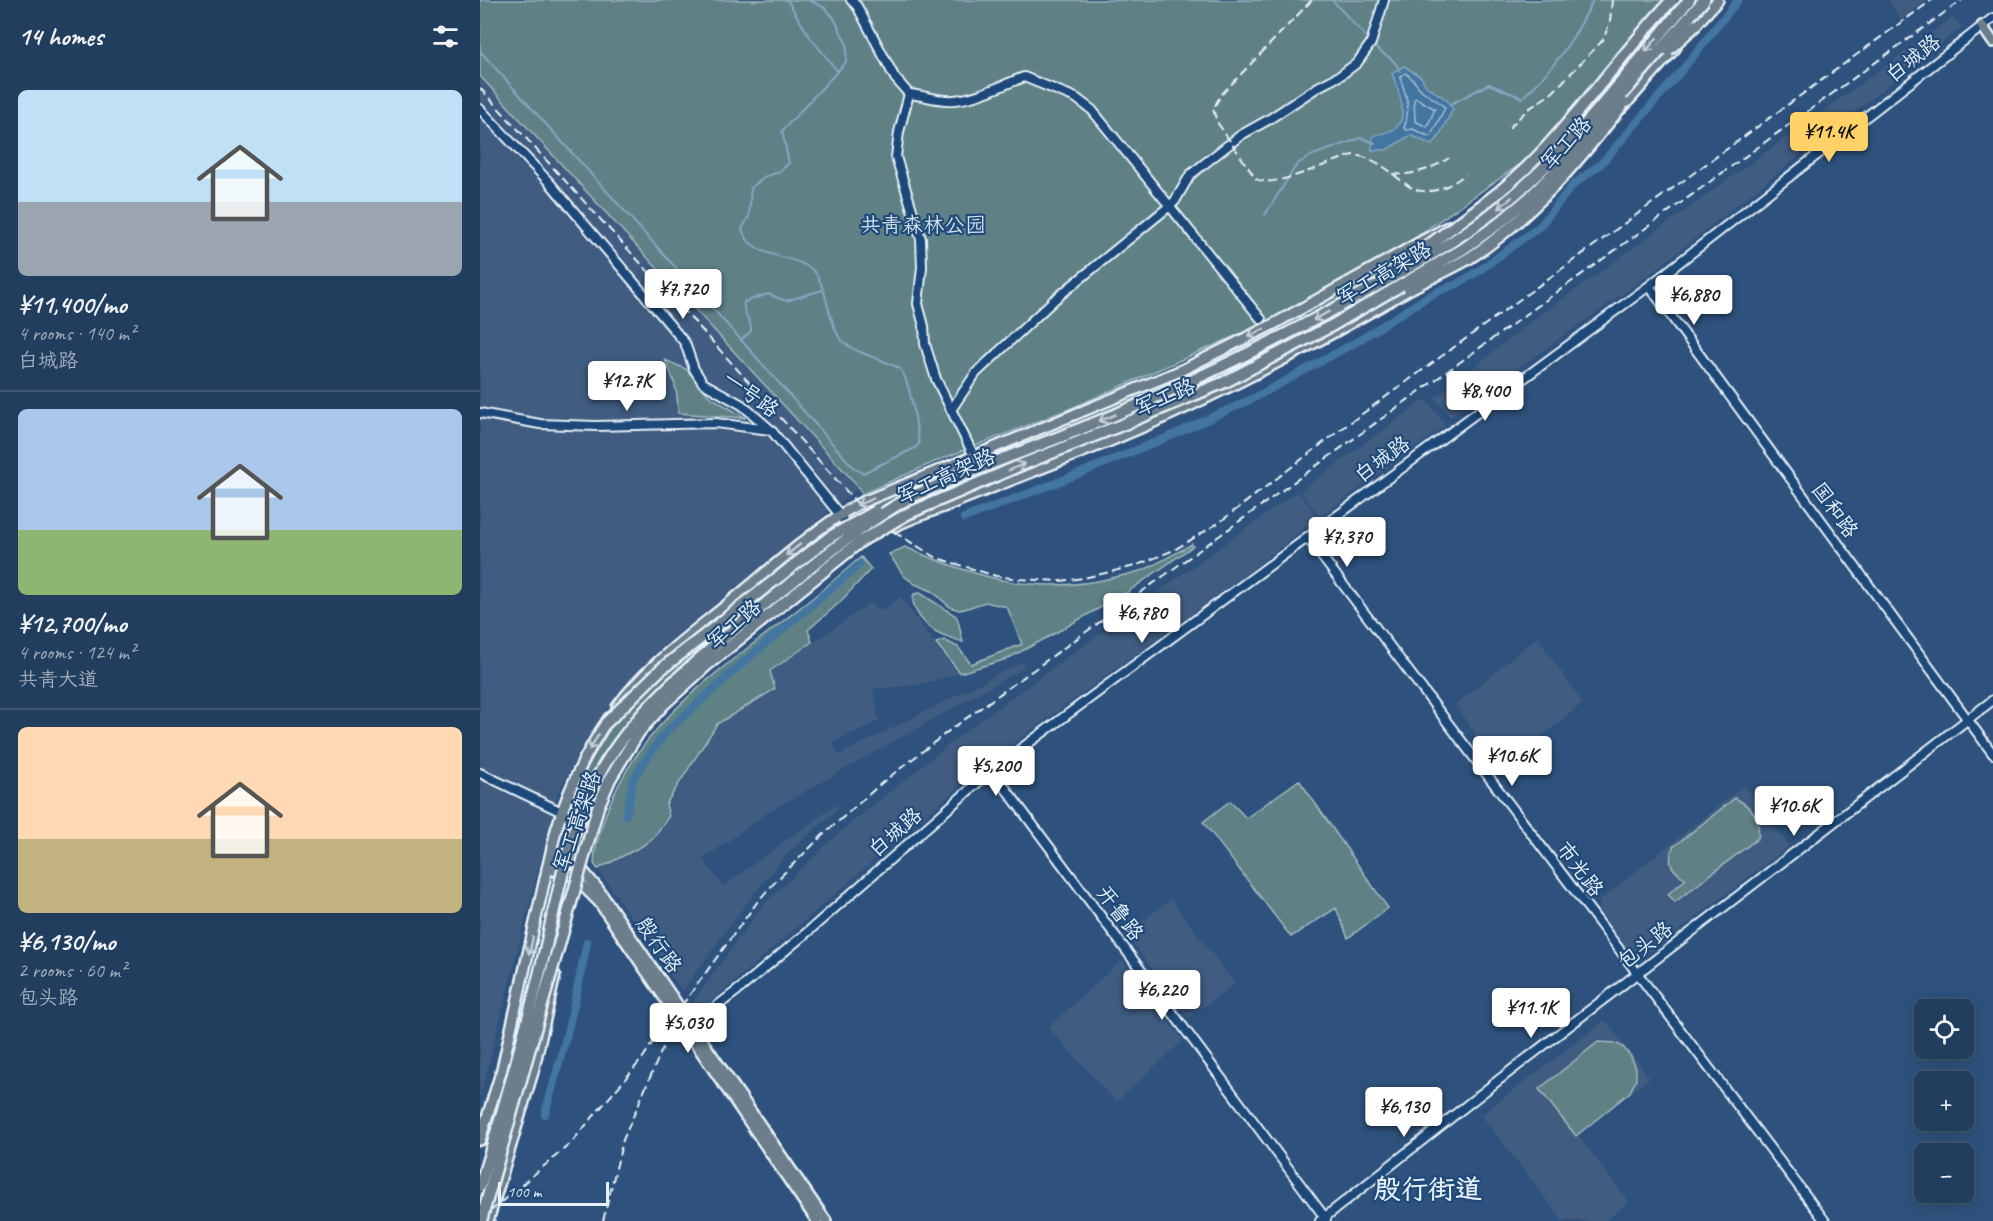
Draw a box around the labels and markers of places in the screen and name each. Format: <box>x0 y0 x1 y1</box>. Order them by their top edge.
pin: ¥11.4K <box>1780 112 1878 163</box>
pin: ¥7,720 <box>634 269 732 320</box>
pin: ¥6,880 <box>1645 275 1743 326</box>
pin: ¥12.7K <box>578 361 676 412</box>
pin: ¥8,400 <box>1436 371 1534 422</box>
pin: ¥7,370 <box>1298 517 1396 568</box>
pin: ¥6,780 <box>1093 593 1191 644</box>
pin: ¥10.6K <box>1463 736 1561 787</box>
pin: ¥5,200 <box>947 746 1045 797</box>
pin: ¥10.6K <box>1745 786 1843 837</box>
pin: ¥6,220 <box>1113 970 1211 1021</box>
pin: ¥11.1K <box>1482 988 1580 1039</box>
pin: ¥5,030 <box>639 1003 737 1054</box>
pin: ¥6,130 <box>1355 1087 1453 1138</box>

